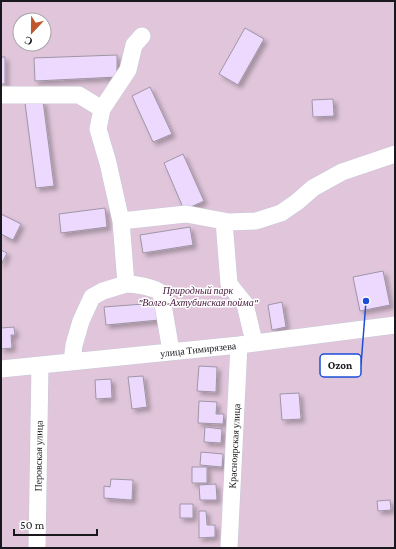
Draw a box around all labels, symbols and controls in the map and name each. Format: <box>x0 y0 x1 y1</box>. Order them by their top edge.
north arrow <box>12 12 52 52</box>
text: С <box>22 34 34 48</box>
park label: Природный парк "Волго-Ахтубинская пойма" <box>138 285 259 308</box>
street label: улица Тимирязева <box>159 340 237 359</box>
callout: Ozon <box>320 354 361 377</box>
text: Ozon <box>328 359 353 371</box>
street label: Красноярская улица <box>227 403 242 489</box>
street label: Перовская улица <box>32 420 45 492</box>
scale bar <box>14 511 97 537</box>
text: 50 m <box>20 518 45 532</box>

